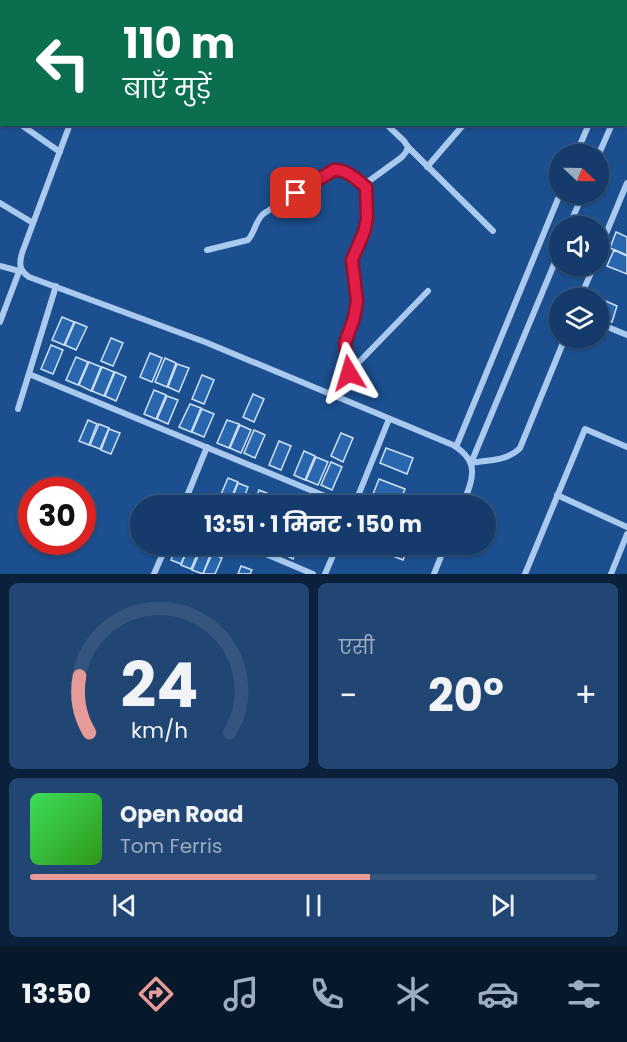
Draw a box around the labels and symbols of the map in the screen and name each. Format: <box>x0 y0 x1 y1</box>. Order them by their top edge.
north arrow <box>549 144 609 204</box>
pin <box>270 167 321 218</box>
position arrow <box>317 341 381 405</box>
speed limit sign: 30 <box>18 477 96 555</box>

